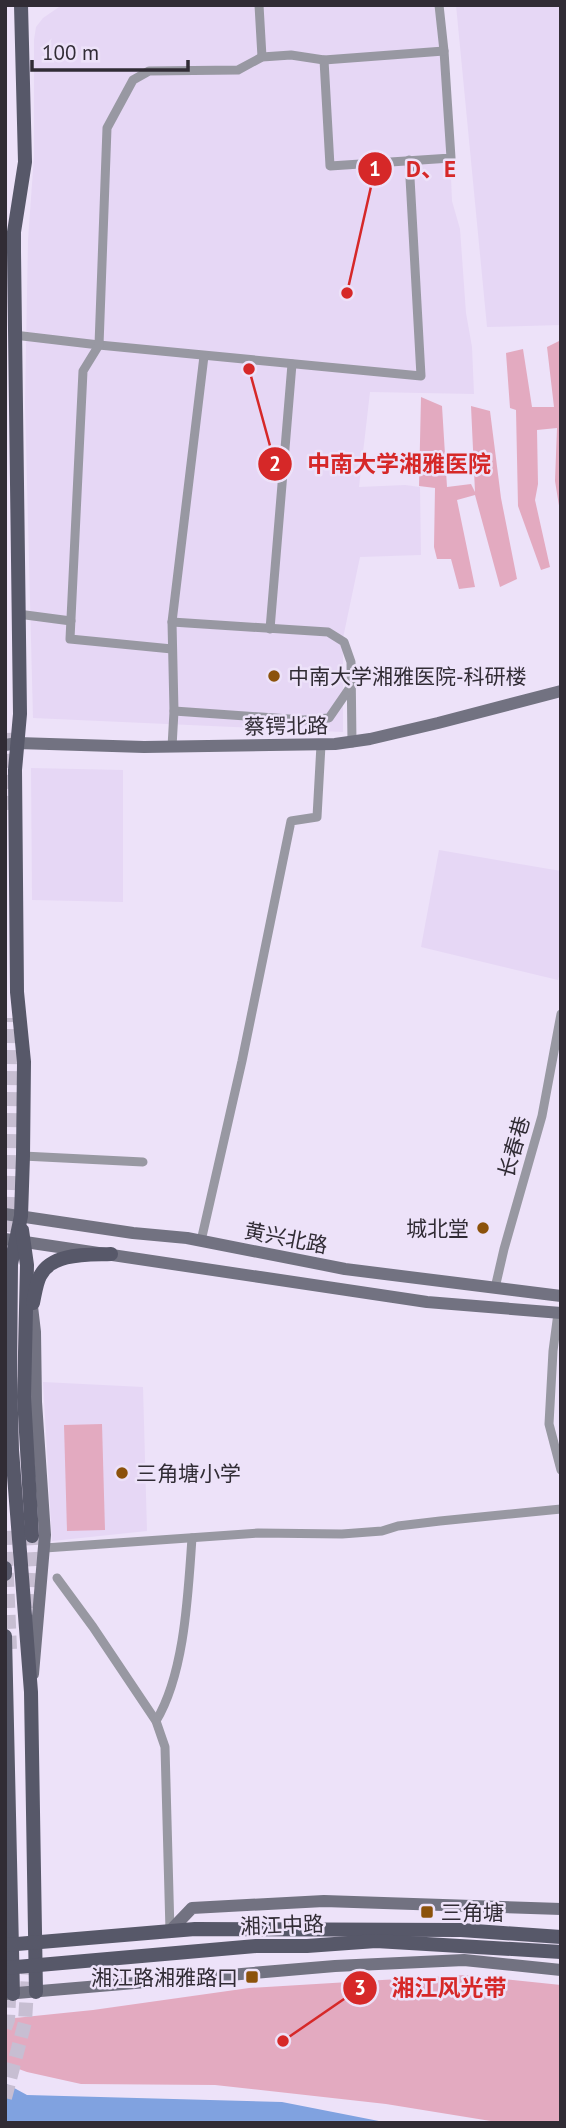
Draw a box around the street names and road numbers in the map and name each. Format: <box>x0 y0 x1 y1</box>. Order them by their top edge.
street label: 蔡锷北路 <box>244 712 328 740</box>
street label: 长春巷 <box>492 1113 536 1181</box>
street label: 黄兴北路 <box>242 1217 330 1259</box>
street label: 湘江中路 <box>240 1910 324 1940</box>

